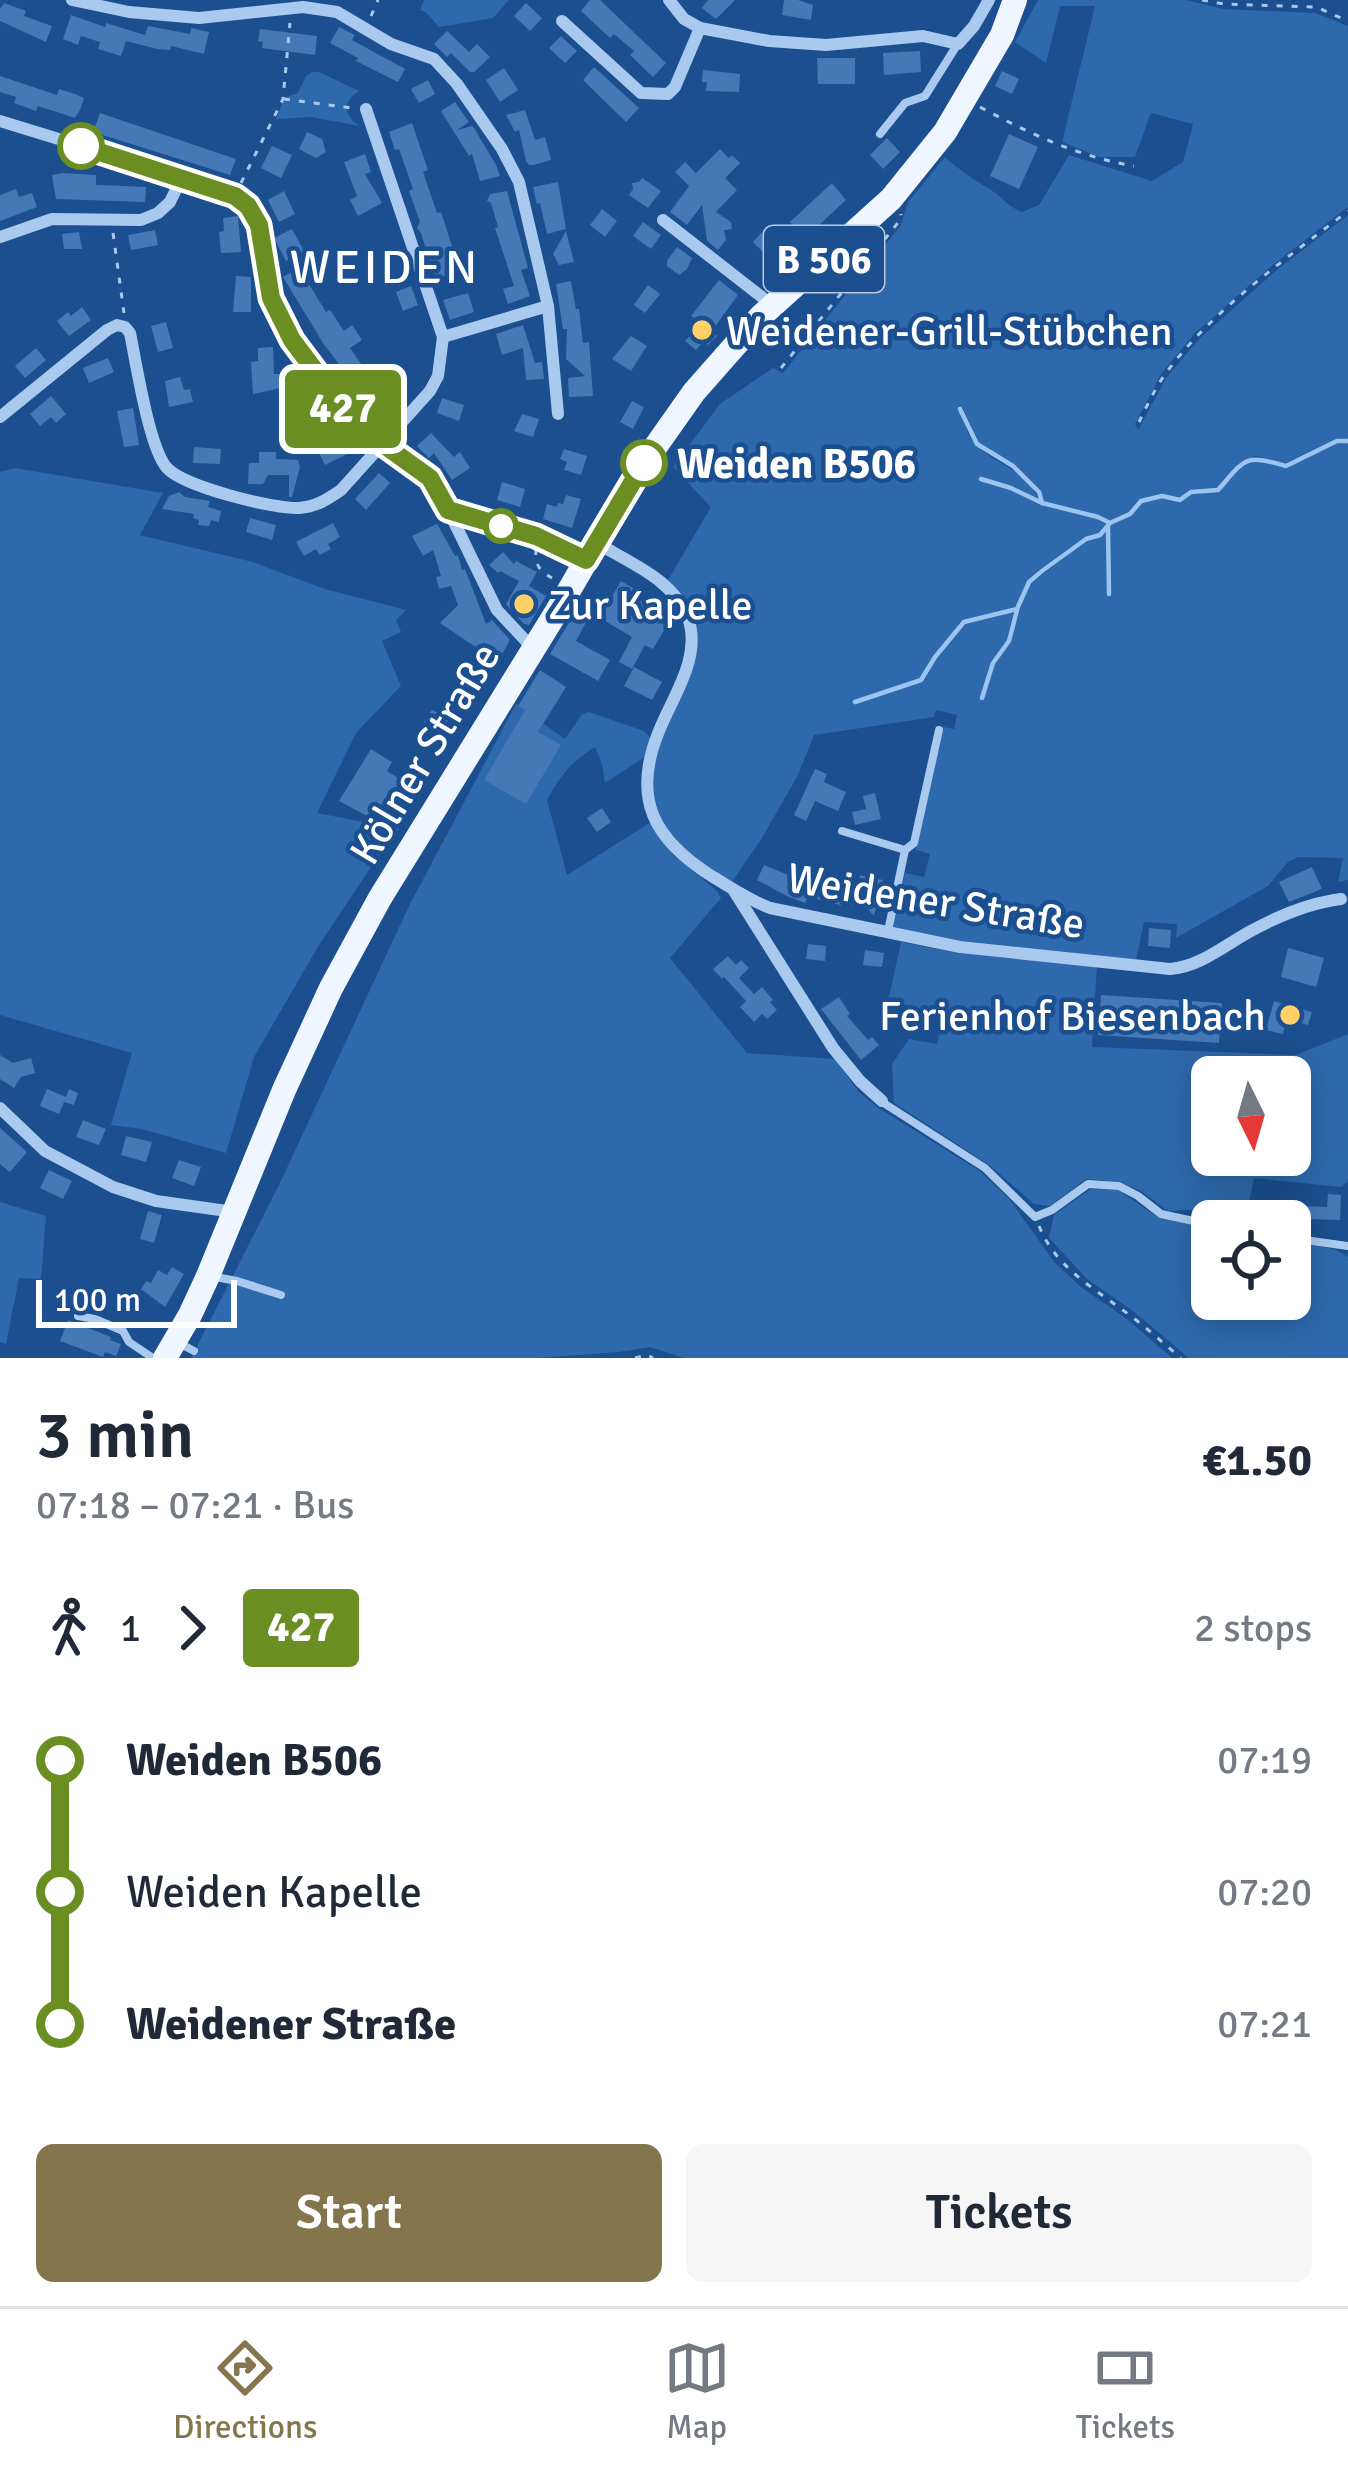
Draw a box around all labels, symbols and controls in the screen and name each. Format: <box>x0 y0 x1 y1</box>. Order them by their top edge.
unlabelled marker <box>59 124 103 168</box>
road number: B 506 <box>764 226 884 292</box>
district label: WEIDEN <box>290 238 480 297</box>
place label: Weidener-Grill-Stübchen <box>726 306 1173 357</box>
marker: Weidener-Grill-Stübchen <box>689 317 715 343</box>
line badge: 427 <box>274 370 412 448</box>
text: 427 <box>309 383 377 434</box>
place label: Weiden B506 <box>677 439 916 490</box>
marker: Weiden B506 <box>622 441 666 485</box>
unlabelled marker <box>485 510 517 542</box>
place label: Zur Kapelle <box>548 580 753 631</box>
marker: Zur Kapelle <box>511 591 537 617</box>
street label: Kölner Straße <box>339 634 511 874</box>
street label: Weidener Straße <box>784 853 1088 950</box>
place label: Ferienhof Biesenbach <box>879 991 1266 1042</box>
marker: Ferienhof Biesenbach <box>1277 1002 1303 1028</box>
north arrow <box>1191 1056 1311 1176</box>
map controls <box>1191 1056 1311 1320</box>
button: locate <box>1191 1200 1311 1320</box>
scale bar <box>36 1274 237 1327</box>
text: 100 m <box>54 1280 141 1321</box>
text: 3 min <box>36 1395 194 1476</box>
text: €1.50 <box>1202 1433 1312 1488</box>
text: 07:18 – 07:21 · Bus <box>36 1481 354 1529</box>
icon: walk <box>36 1595 102 1661</box>
icon: forward <box>159 1595 225 1661</box>
text: 427 <box>267 1602 335 1653</box>
text: 1 <box>120 1604 141 1652</box>
text: 2 stops <box>1194 1604 1312 1652</box>
text: Weiden B506 <box>126 1733 382 1788</box>
text: 07:19 <box>1217 1736 1312 1784</box>
text: Weiden Kapelle <box>126 1865 422 1920</box>
text: 07:20 <box>1217 1868 1312 1916</box>
text: Weidener Straße <box>126 1997 456 2052</box>
text: 07:21 <box>1217 2000 1312 2048</box>
button: Start <box>36 2144 662 2282</box>
button: Tickets <box>686 2144 1312 2282</box>
tab: Directions <box>173 2335 317 2448</box>
tab: Map <box>664 2335 730 2448</box>
tab: Tickets <box>1076 2335 1175 2448</box>

